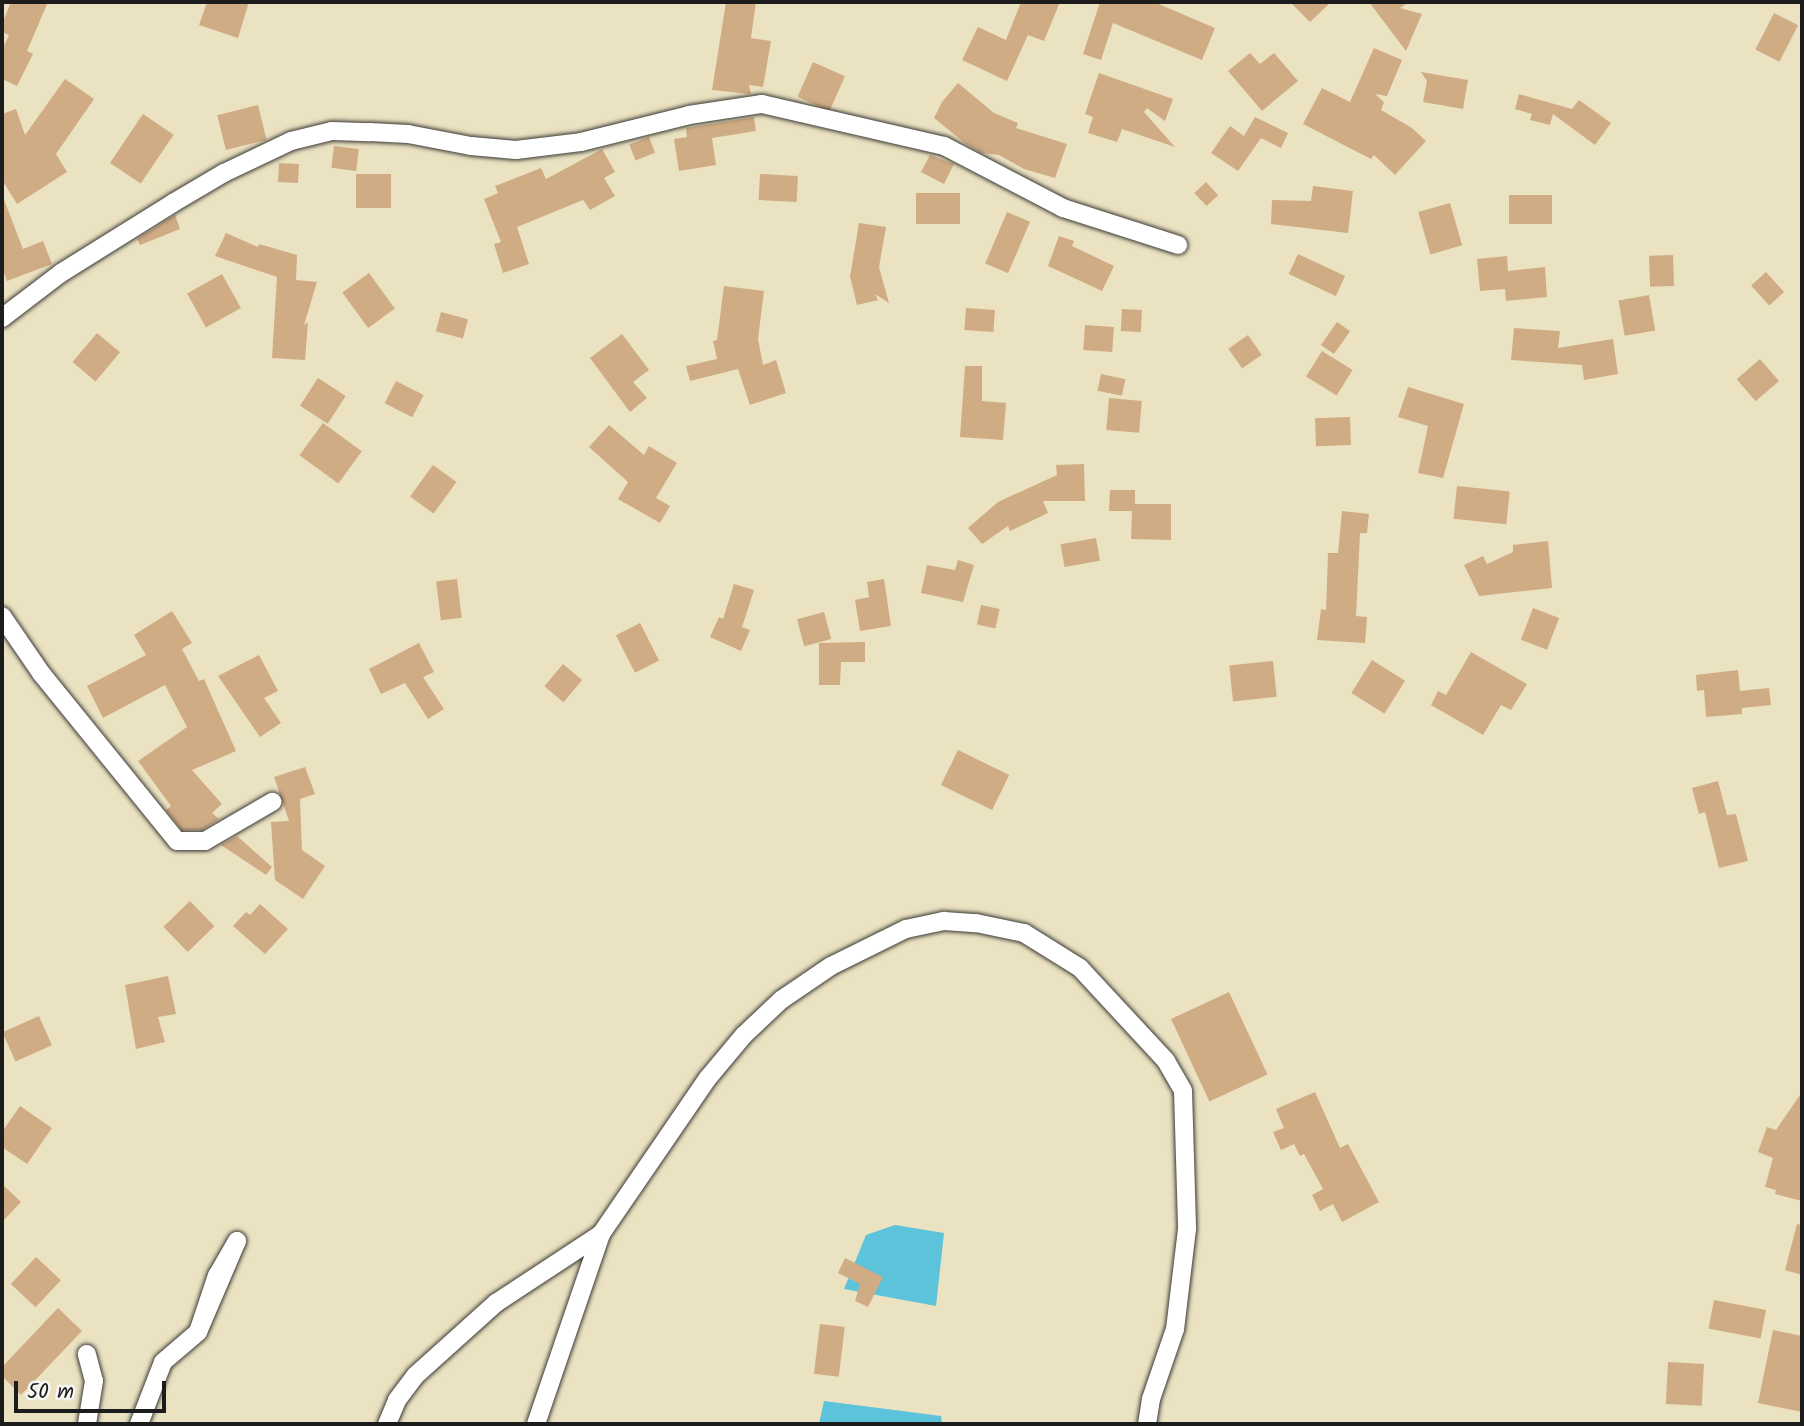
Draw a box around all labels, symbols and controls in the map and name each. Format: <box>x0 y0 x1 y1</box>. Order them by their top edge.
scale bar <box>18 1366 170 1410</box>
text: 50 m <box>27 1376 74 1409</box>

